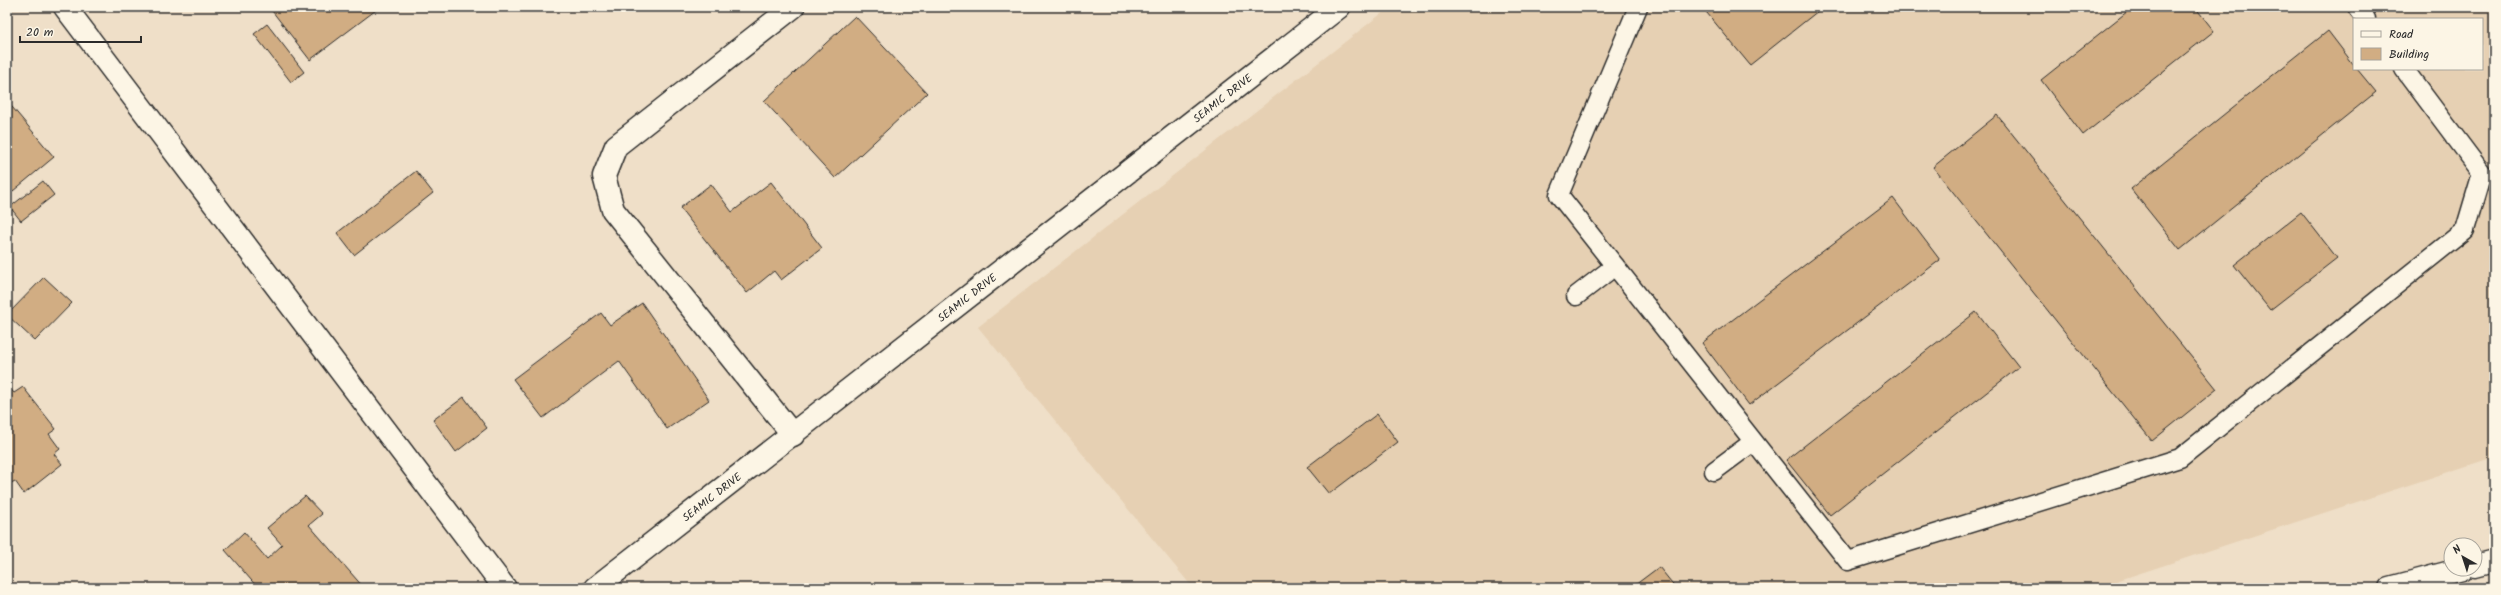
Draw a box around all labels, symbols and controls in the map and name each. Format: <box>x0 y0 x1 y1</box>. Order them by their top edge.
scale bar <box>20 18 141 44</box>
legend <box>2353 18 2483 70</box>
text: 20 m <box>26 23 54 42</box>
text: Road <box>2389 25 2414 44</box>
text: Building <box>2389 45 2429 64</box>
street label: SEAMIC DRIVE <box>1189 69 1257 128</box>
street label: SEAMIC DRIVE <box>934 269 1002 327</box>
street label: SEAMIC DRIVE <box>679 468 746 527</box>
north arrow <box>2443 537 2483 577</box>
text: N <box>2449 541 2466 559</box>

